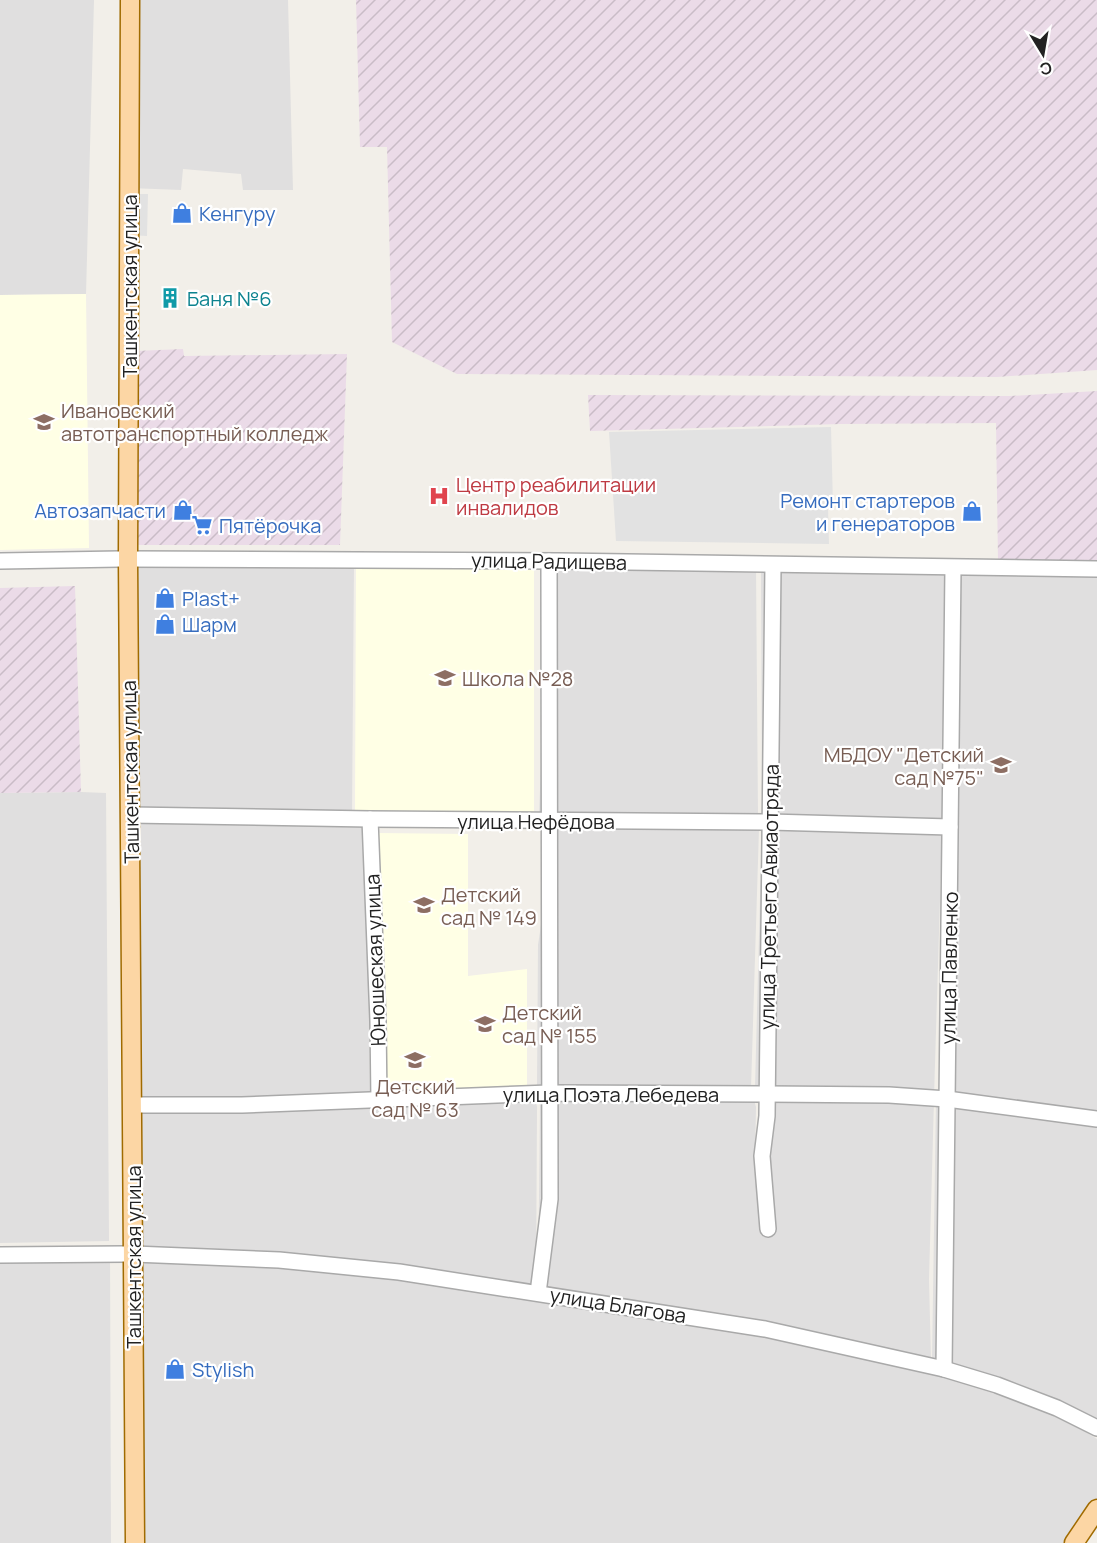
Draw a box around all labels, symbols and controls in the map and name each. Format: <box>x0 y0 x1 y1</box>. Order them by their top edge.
north arrow <box>1013 24 1073 84</box>
text: С <box>1038 57 1054 81</box>
street label: Ташкентская улица <box>116 194 143 378</box>
place label: Кенгуру <box>199 200 276 227</box>
shop icon: Кенгуру <box>170 201 194 225</box>
place label: Баня №6 <box>187 285 272 312</box>
building icon: Баня №6 <box>158 286 182 310</box>
place label: Ивановский автотранспортный колледж <box>61 397 328 447</box>
school or university icon: Ивановский автотранспортный колледж <box>32 410 56 434</box>
place label: Центр реабилитации инвалидов <box>456 471 656 521</box>
hospital icon: Центр реабилитации инвалидов <box>427 484 451 508</box>
place label: Ремонт стартеров и генераторов <box>780 487 955 537</box>
place label: Автозапчасти <box>34 497 166 524</box>
shop icon: Автозапчасти <box>171 498 195 522</box>
shop icon: Ремонт стартеров и генераторов <box>960 499 984 523</box>
place label: Пятёрочка <box>219 512 321 539</box>
supermarket icon: Пятёрочка <box>190 513 214 537</box>
street label: улица Радищева <box>471 546 627 576</box>
place label: Plast+ <box>182 585 240 612</box>
shop icon: Plast+ <box>153 586 177 610</box>
place label: Шарм <box>182 611 237 638</box>
shop icon: Шарм <box>153 612 177 636</box>
place label: Школа №28 <box>462 665 573 692</box>
school or university icon: Школа №28 <box>433 666 457 690</box>
street label: Ташкентская улица <box>115 680 145 864</box>
place label: МБДОУ "Детский сад №75" <box>824 741 984 791</box>
school or university icon: МБДОУ "Детский сад №75" <box>989 753 1013 777</box>
street label: улица Третьего Авиаотряда <box>753 764 785 1030</box>
street label: улица Нефёдова <box>457 808 615 835</box>
street label: Юношеская улица <box>358 873 392 1047</box>
place label: Детский сад № 149 <box>441 881 537 931</box>
street label: улица Павленко <box>934 891 964 1045</box>
school or university icon: Детский сад № 149 <box>412 893 436 917</box>
place label: Детский сад № 155 <box>502 999 597 1049</box>
school or university icon: Детский сад № 155 <box>473 1012 497 1036</box>
school or university icon: Детский сад № 63 <box>403 1048 427 1072</box>
place label: Детский сад № 63 <box>371 1073 459 1123</box>
street label: улица Поэта Лебедева <box>503 1081 719 1108</box>
street label: Ташкентская улица <box>120 1165 147 1349</box>
street label: улица Благова <box>548 1281 688 1329</box>
place label: Stylish <box>192 1356 254 1383</box>
shop icon: Stylish <box>163 1357 187 1381</box>

